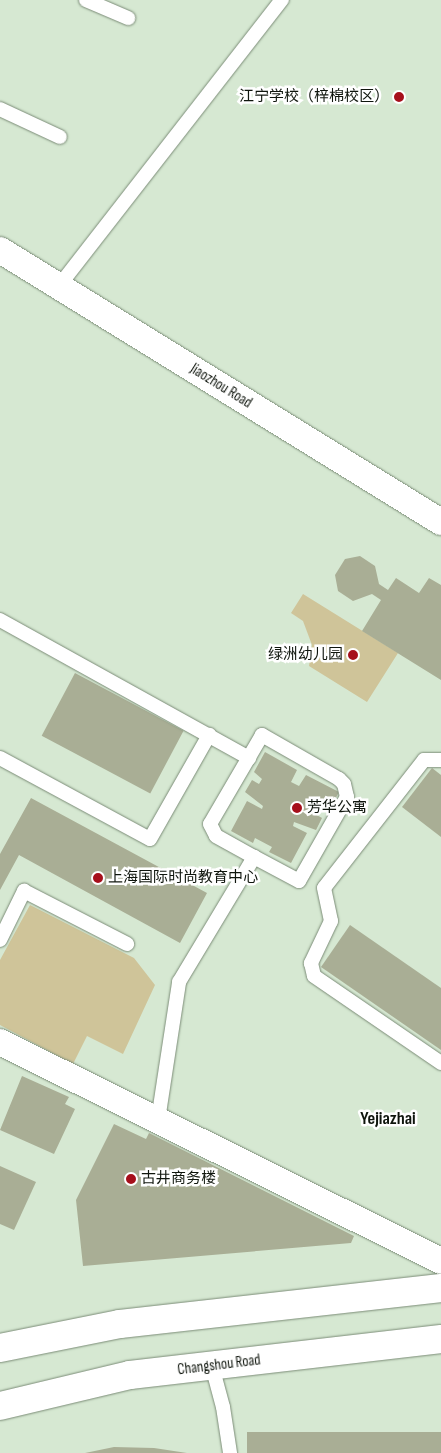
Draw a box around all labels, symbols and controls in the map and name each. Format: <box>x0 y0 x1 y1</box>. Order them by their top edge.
place label: 江宁学校（梓棉校区） <box>239 88 389 106</box>
marker: 江宁学校（梓棉校区） <box>393 91 405 103</box>
street label: Jiaozhou Road <box>187 360 255 412</box>
place label: 绿洲幼儿园 <box>268 646 343 664</box>
marker: 绿洲幼儿园 <box>347 649 359 661</box>
place label: 芳华公寓 <box>307 799 367 817</box>
marker: 芳华公寓 <box>291 802 303 814</box>
place label: 上海国际时尚教育中心 <box>108 869 258 887</box>
marker: 上海国际时尚教育中心 <box>92 872 104 884</box>
district label: Yejiazhai <box>360 1108 416 1130</box>
place label: 古井商务楼 <box>141 1170 216 1188</box>
marker: 古井商务楼 <box>125 1173 137 1185</box>
street label: Changshou Road <box>176 1351 262 1379</box>

